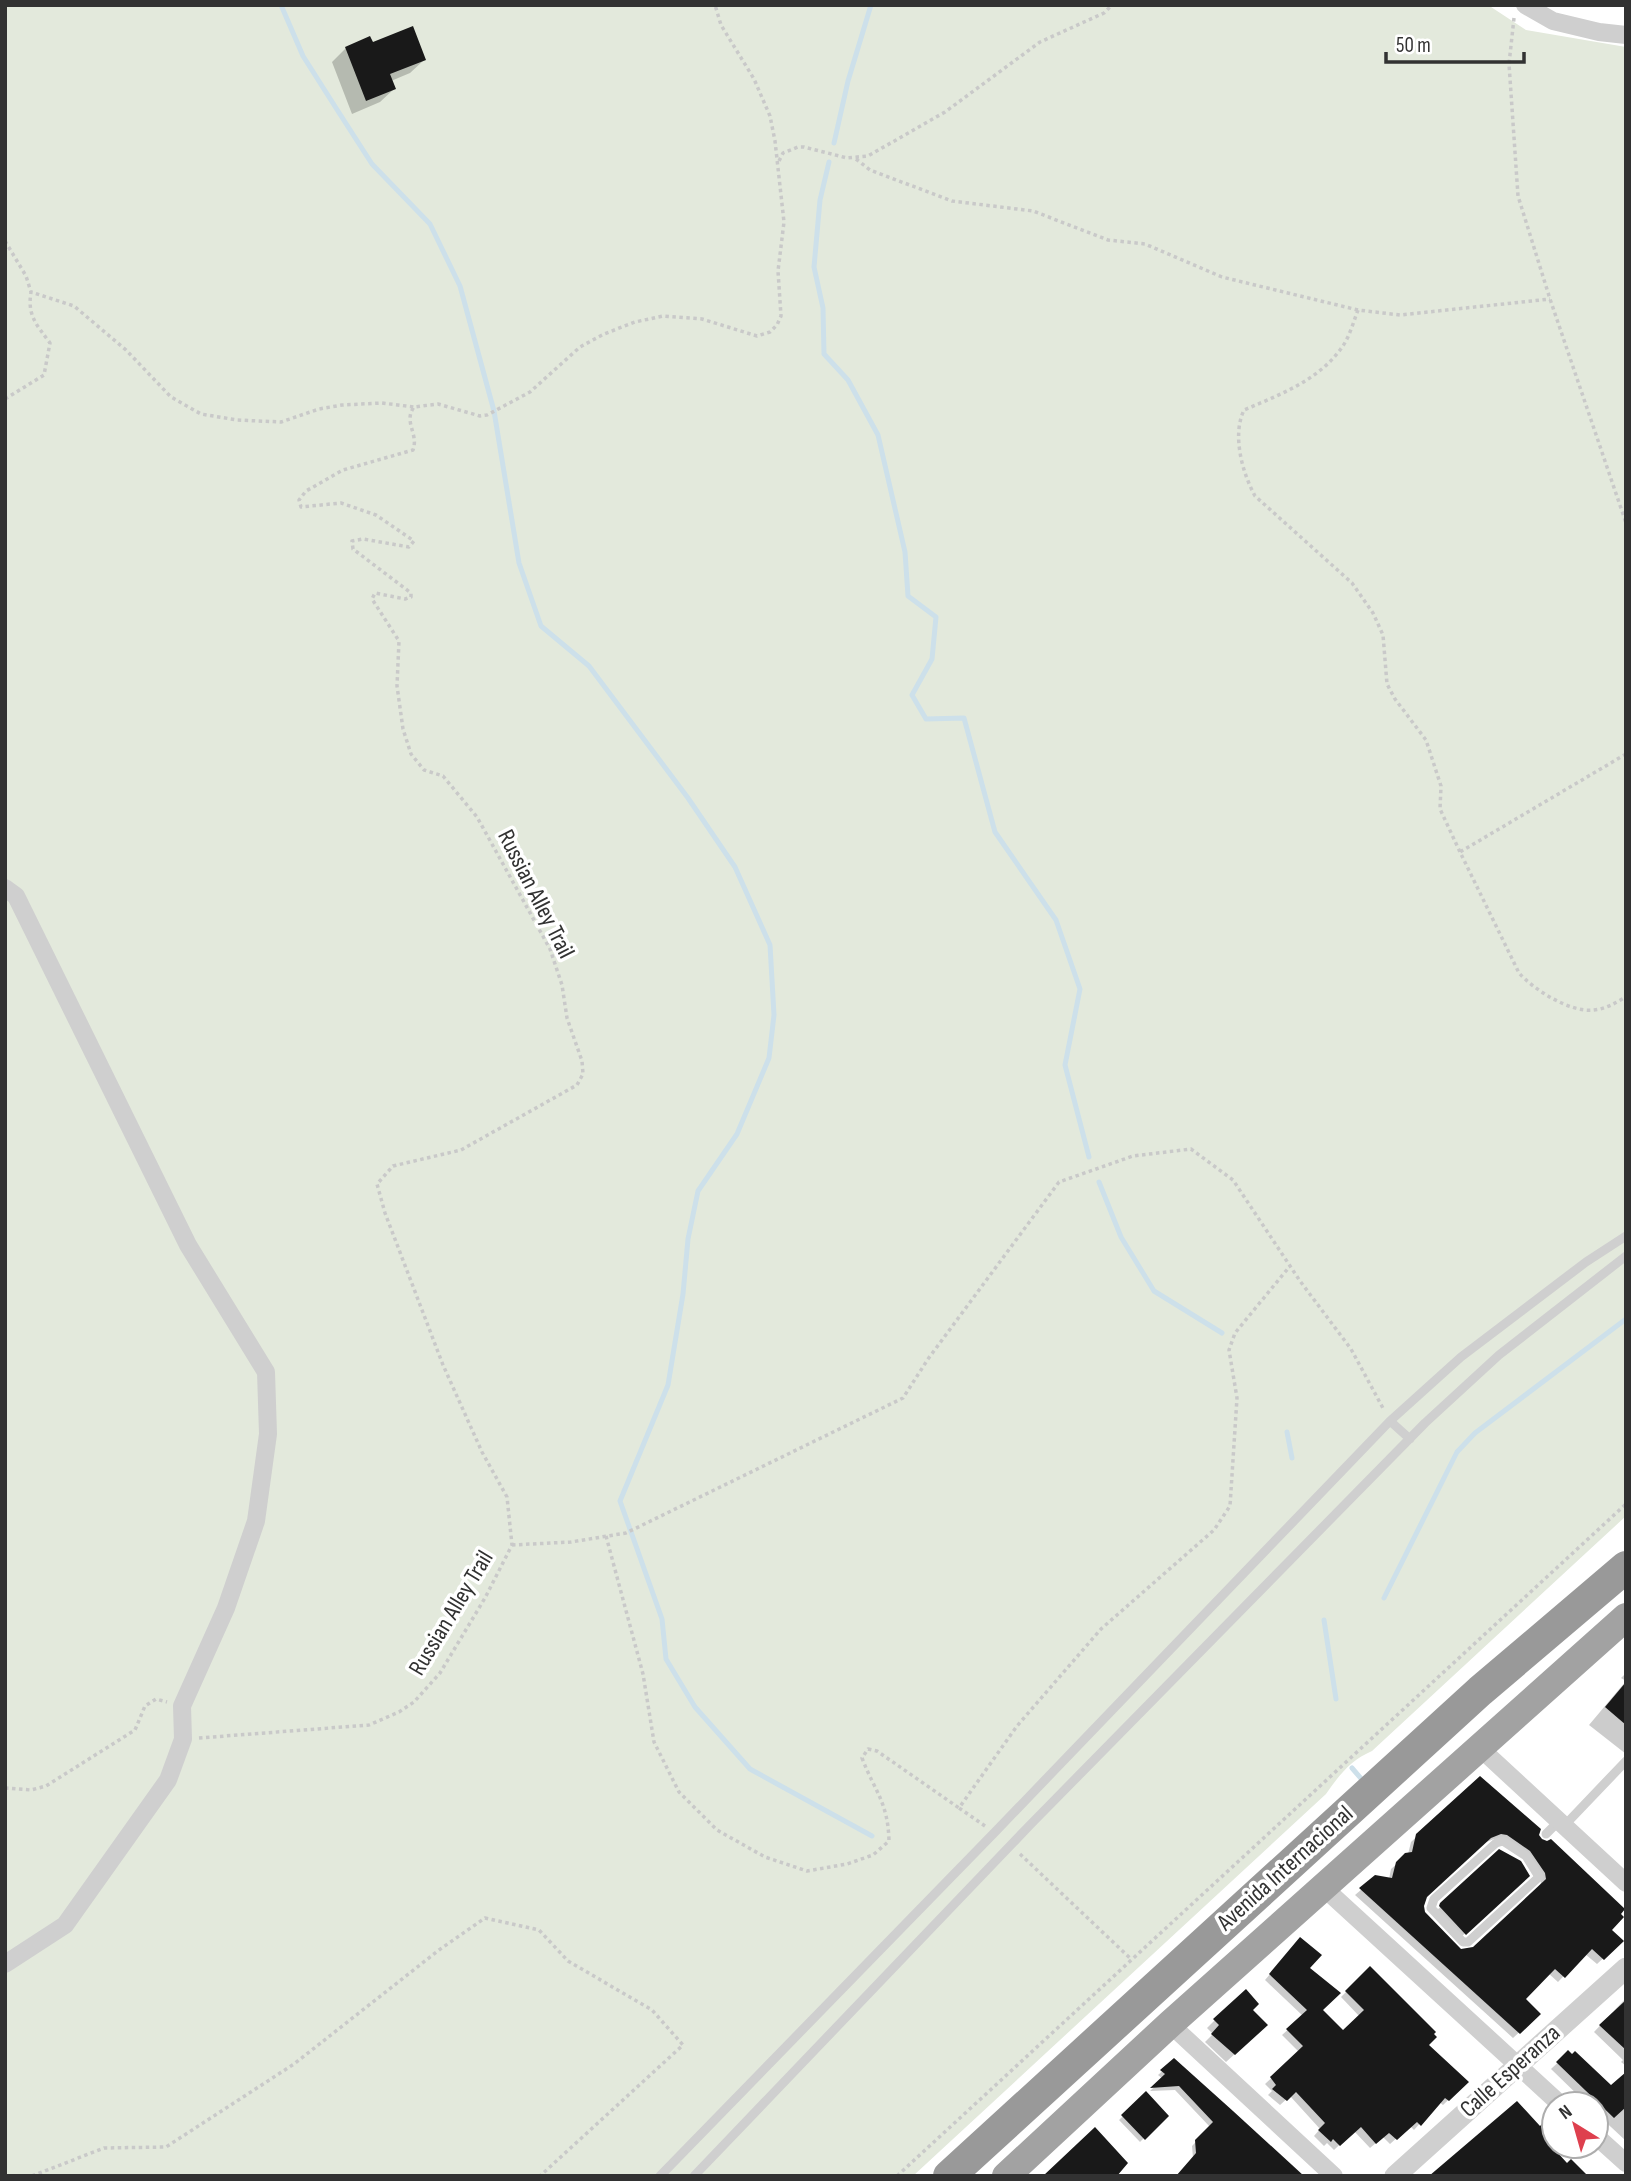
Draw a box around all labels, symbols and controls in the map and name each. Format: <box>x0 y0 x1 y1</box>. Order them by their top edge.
scale bar <box>1386 21 1524 65</box>
text: 50 m <box>1396 33 1431 58</box>
street label: Russian Alley Trail <box>491 825 581 963</box>
street label: Russian Alley Trail <box>402 1545 500 1681</box>
street label: Avenida Internacional <box>1210 1799 1359 1937</box>
street label: Calle Esperanza <box>1454 2018 1566 2124</box>
north arrow <box>1540 2090 1610 2160</box>
text: N <box>1555 2100 1577 2125</box>

